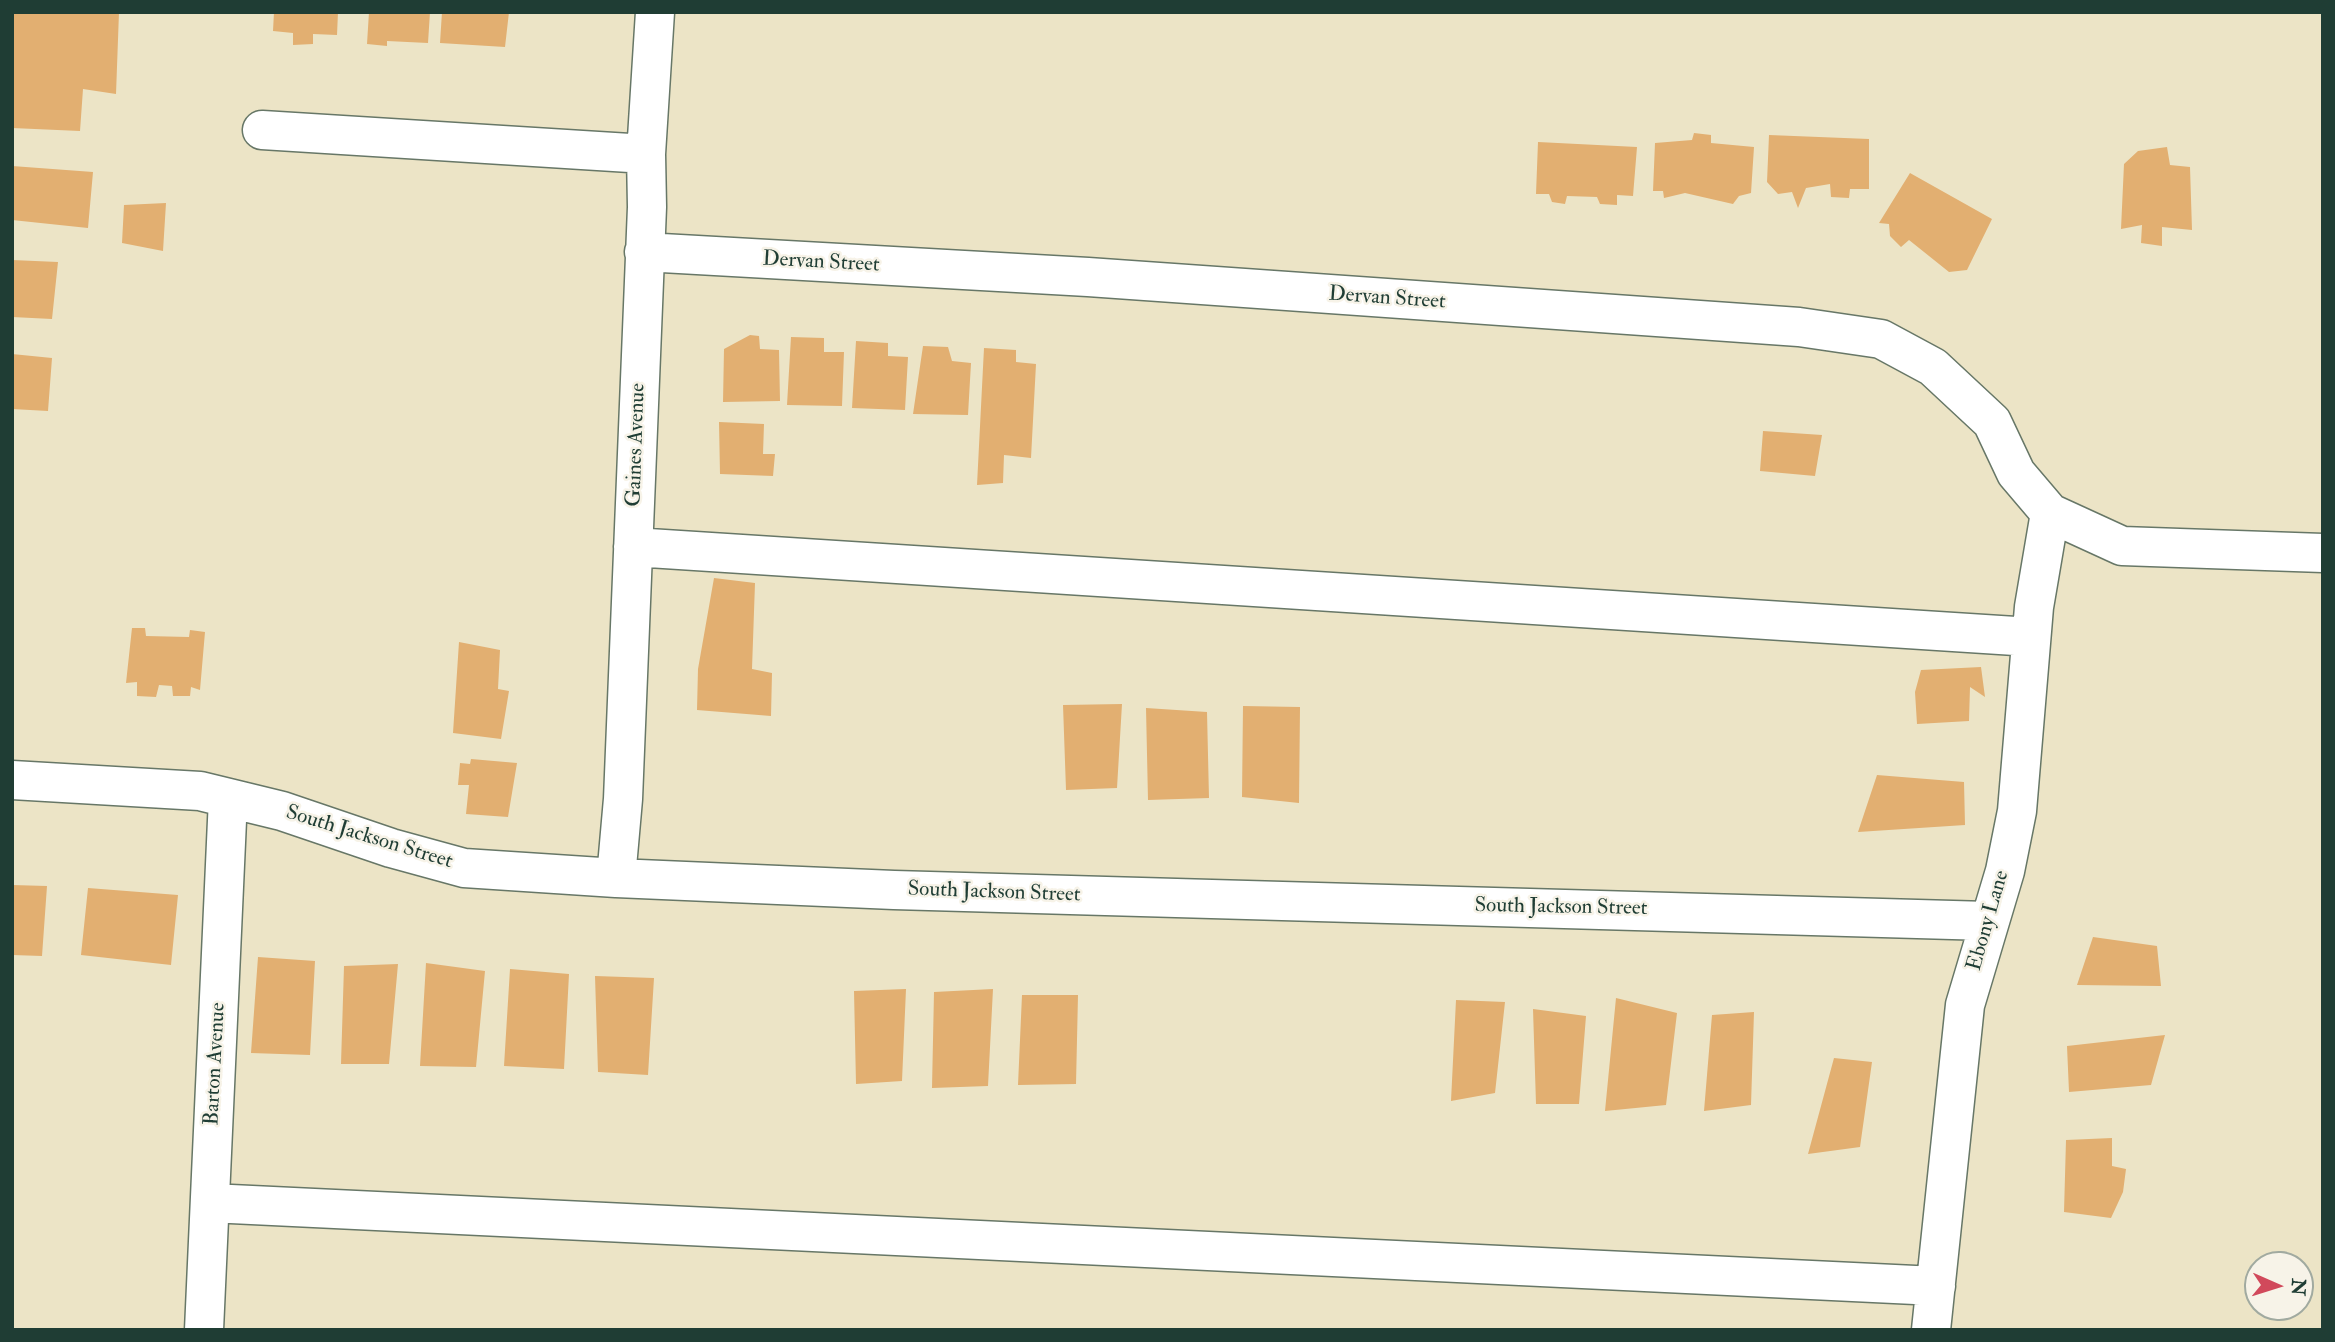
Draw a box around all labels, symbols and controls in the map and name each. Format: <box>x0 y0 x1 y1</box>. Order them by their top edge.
street label: Dervan Street <box>762 247 880 279</box>
street label: Dervan Street <box>1328 282 1446 316</box>
street label: Gaines Avenue <box>622 383 652 507</box>
street label: South Jackson Street <box>283 801 455 875</box>
street label: Ebony Lane <box>1963 868 2015 974</box>
street label: South Jackson Street <box>907 877 1081 909</box>
street label: South Jackson Street <box>1474 894 1648 922</box>
street label: Barton Avenue <box>200 1002 232 1126</box>
north arrow <box>2244 1251 2314 1321</box>
text: N <box>2286 1278 2310 1296</box>

